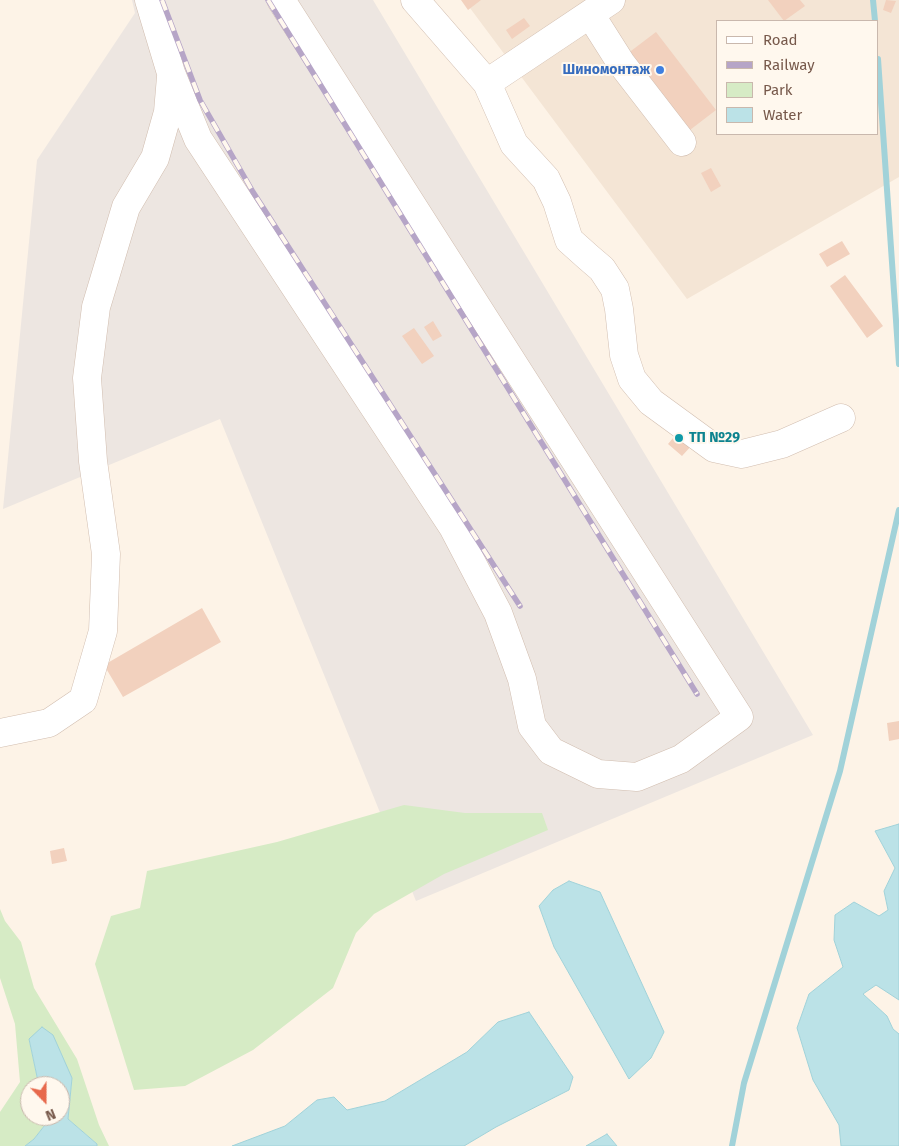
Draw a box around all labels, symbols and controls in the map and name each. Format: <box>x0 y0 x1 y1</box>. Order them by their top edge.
legend <box>716 20 879 135</box>
text: Road <box>763 31 798 49</box>
text: Railway <box>763 56 815 74</box>
place label: Шиномонтаж <box>563 62 650 78</box>
marker: Шиномонтаж <box>654 64 666 76</box>
text: Park <box>763 81 793 99</box>
text: Water <box>763 106 802 124</box>
place label: ТП №29 <box>689 430 740 446</box>
marker: ТП №29 <box>673 432 685 444</box>
north arrow <box>20 1076 70 1126</box>
text: N <box>43 1105 58 1124</box>

